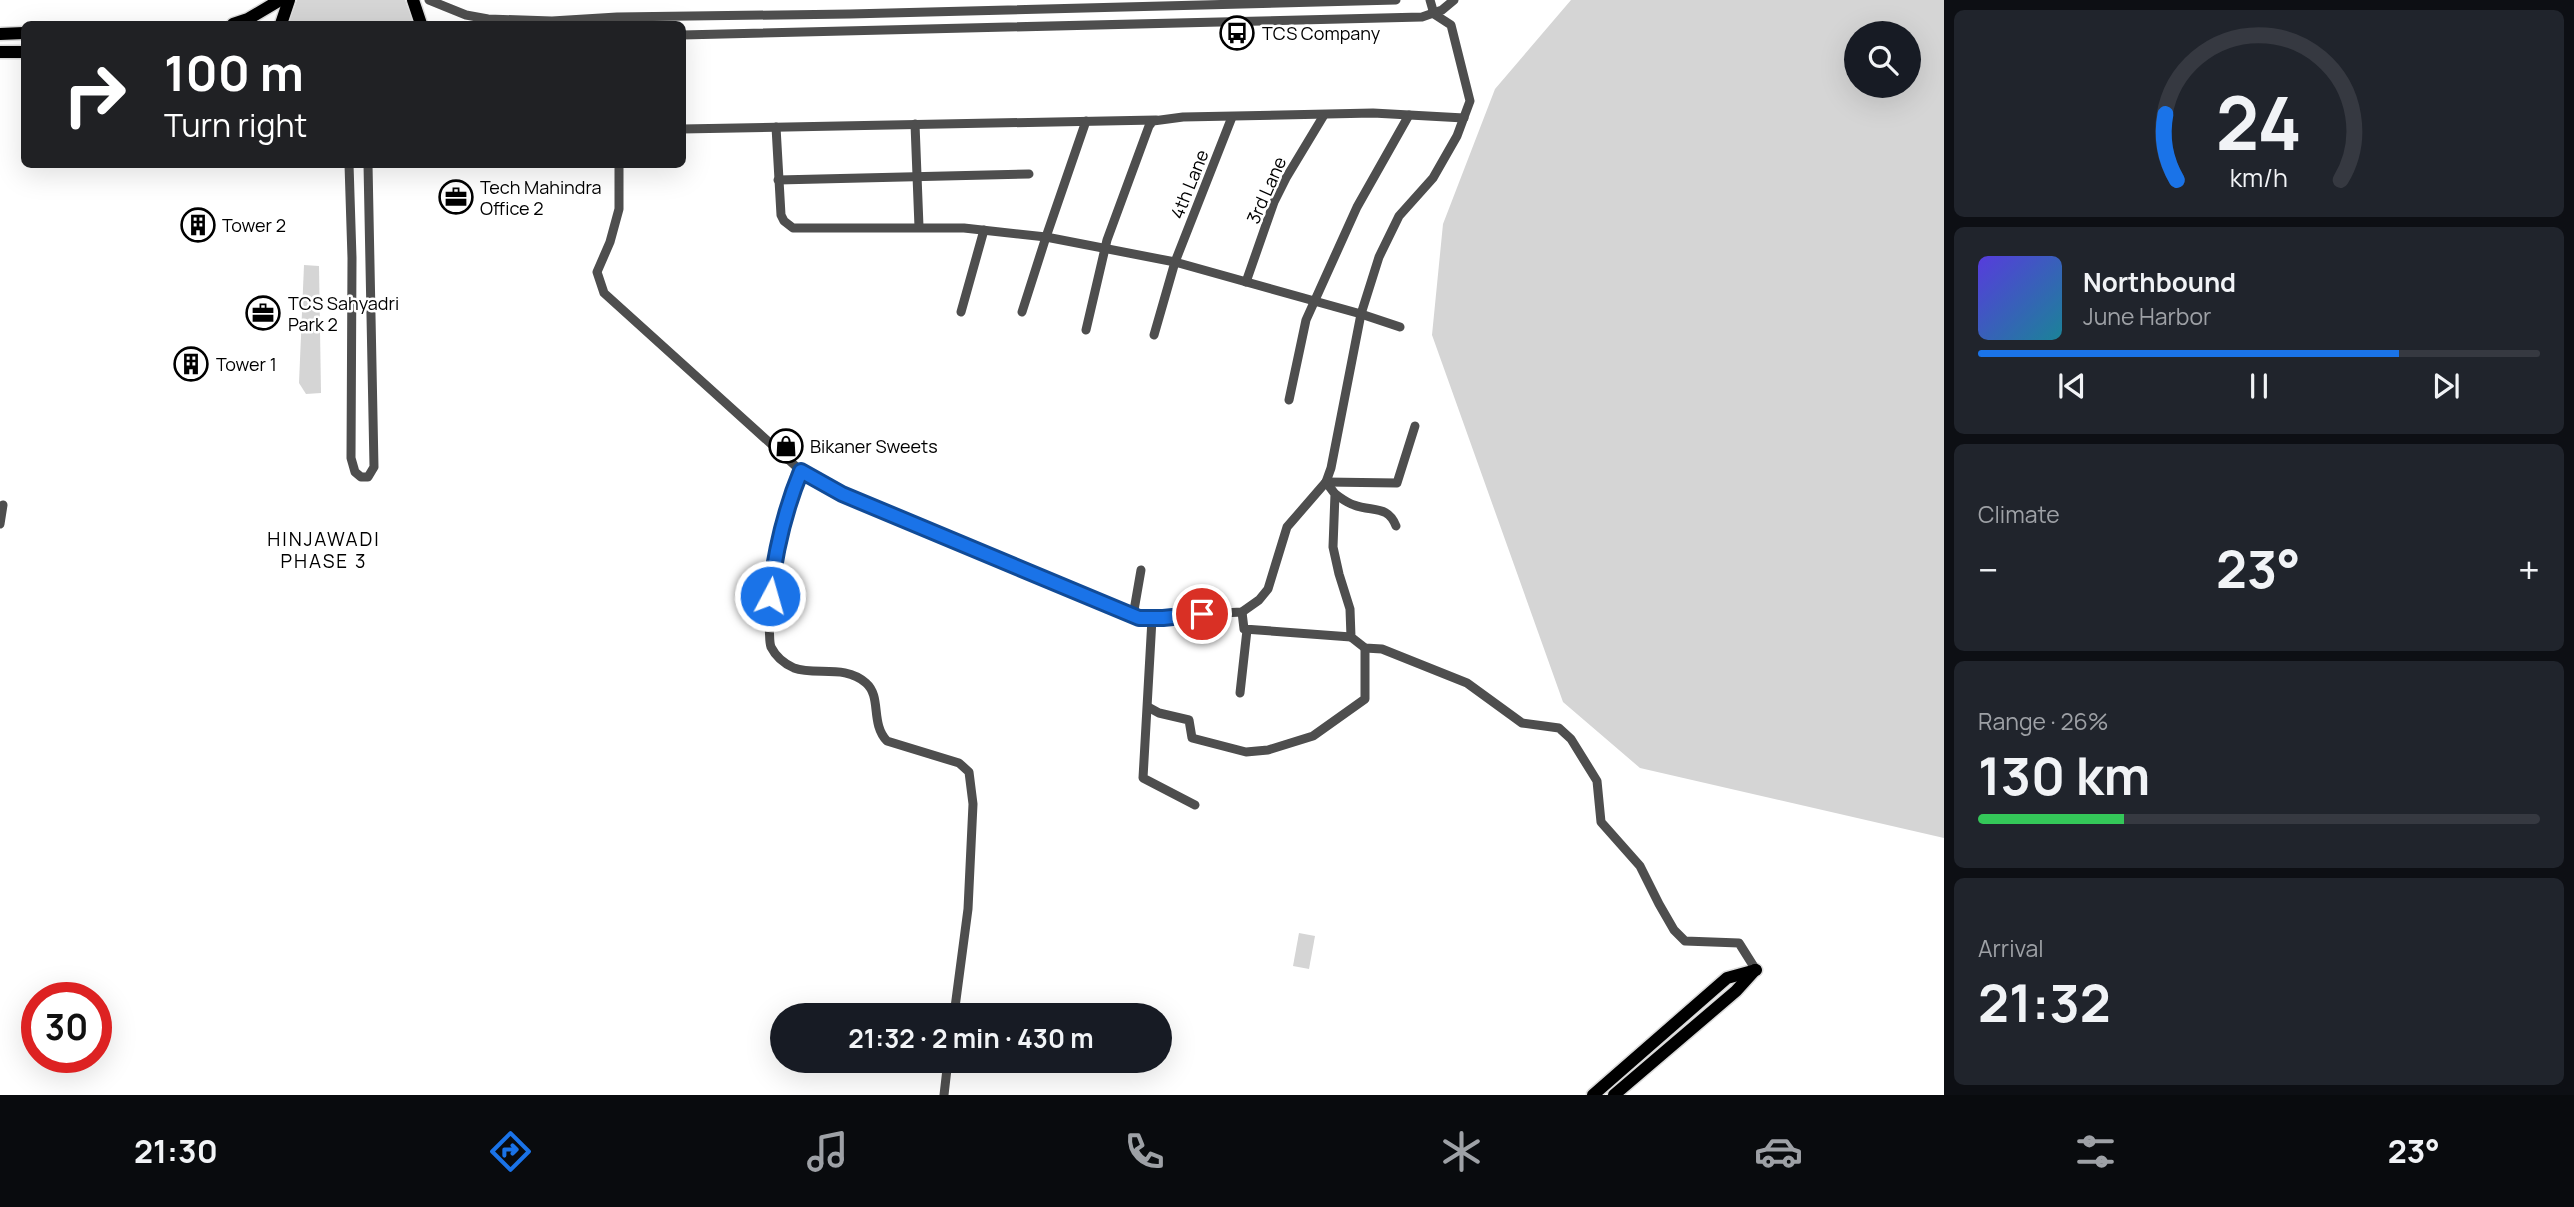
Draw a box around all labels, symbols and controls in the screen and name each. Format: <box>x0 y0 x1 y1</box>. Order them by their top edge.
bus stop icon: TCS Company <box>1218 14 1256 52</box>
place label: TCS Company <box>1262 21 1381 45</box>
map controls <box>1844 21 1921 98</box>
button: search <box>1844 21 1921 98</box>
text: 100 m <box>164 39 304 106</box>
icon: right <box>49 49 140 140</box>
text: 24 <box>2216 72 2302 172</box>
text: Turn right <box>164 103 307 147</box>
street label: 4th Lane <box>1164 146 1214 222</box>
street label: 3rd Lane <box>1241 153 1291 227</box>
text: km/h <box>2230 159 2288 194</box>
place label: Tech Mahindra Office 2 <box>480 175 602 220</box>
office icon: Tech Mahindra Office 2 <box>437 178 475 216</box>
building icon: Tower 2 <box>179 206 217 244</box>
place label: Tower 2 <box>222 213 286 237</box>
text: Northbound <box>2083 264 2236 300</box>
place label: TCS Sahyadri Park 2 <box>288 291 399 336</box>
office icon: TCS Sahyadri Park 2 <box>244 294 282 332</box>
text: June Harbor <box>2083 300 2211 332</box>
building icon: Tower 1 <box>172 345 210 383</box>
place label: Tower 1 <box>216 352 277 376</box>
icon: previous <box>2053 367 2091 405</box>
icon: pause <box>2240 367 2278 405</box>
icon: next <box>2427 367 2465 405</box>
shop icon: Bikaner Sweets <box>767 427 805 465</box>
place label: Bikaner Sweets <box>810 434 938 458</box>
text: Climate <box>1978 498 2060 530</box>
district label: HINJAWADI PHASE 3 <box>267 526 381 574</box>
text: 23° <box>2216 533 2301 604</box>
text: − <box>1978 543 1999 595</box>
text: + <box>2518 543 2540 595</box>
position arrow <box>733 559 807 633</box>
pin <box>1172 584 1232 644</box>
icon: arrive <box>1183 595 1221 633</box>
text: Range · 26% <box>1978 705 2109 737</box>
text: 130 km <box>1978 740 2150 811</box>
text: Arrival <box>1978 932 2044 964</box>
text: 21:32 <box>1978 967 2111 1038</box>
speed limit sign: 30 <box>21 982 112 1073</box>
text: 21:32 · 2 min · 430 m <box>848 1020 1094 1056</box>
icon: directions <box>486 1127 535 1176</box>
icon: music <box>803 1127 852 1176</box>
icon: phone <box>1120 1127 1169 1176</box>
icon: climate <box>1437 1127 1486 1176</box>
icon: car <box>1754 1127 1803 1176</box>
icon: filters <box>2071 1127 2120 1176</box>
text: 21:30 <box>134 1129 218 1173</box>
text: 23° <box>2388 1129 2440 1173</box>

